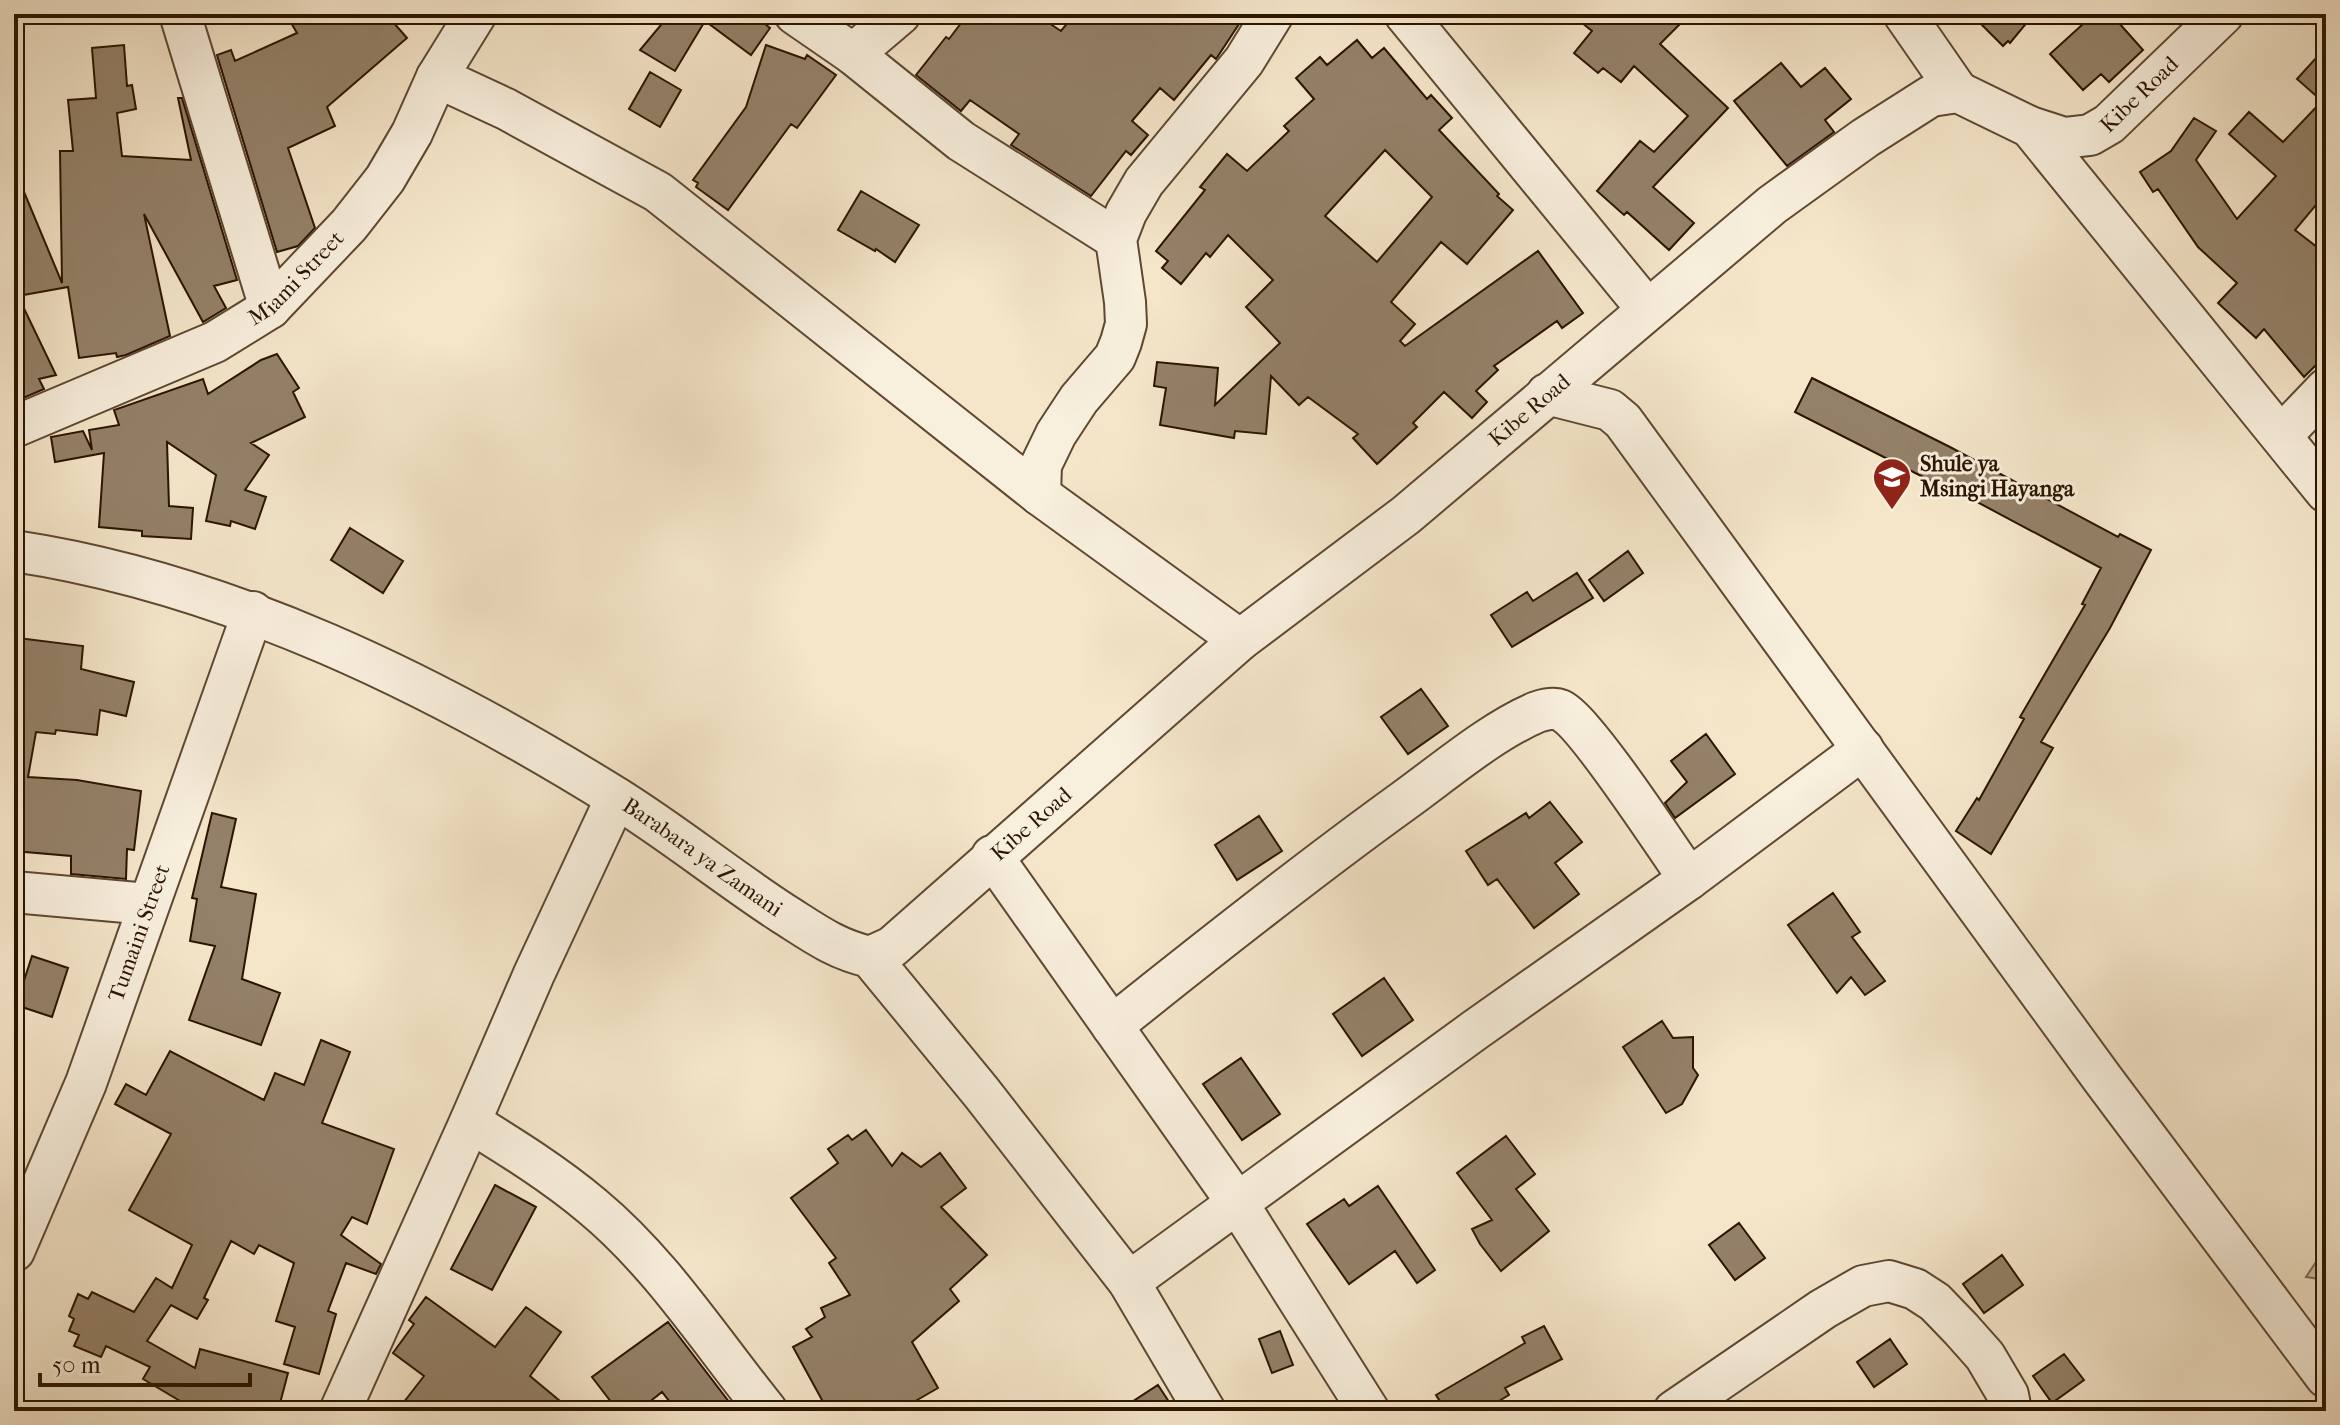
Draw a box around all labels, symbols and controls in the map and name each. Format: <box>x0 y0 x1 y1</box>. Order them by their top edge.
street label: Kibe Road <box>2095 50 2185 138</box>
street label: Miami Street <box>243 226 349 331</box>
street label: Kibe Road <box>1484 368 1576 452</box>
place label: Shule ya Msingi Hayanga <box>1919 451 2075 502</box>
school or university icon: Shule ya Msingi Hayanga <box>1871 456 1913 511</box>
street label: Kibe Road <box>986 781 1078 866</box>
street label: Barabara ya Zamani <box>618 792 788 923</box>
street label: Tumaini Street <box>103 861 176 1005</box>
scale bar <box>40 1337 250 1387</box>
text: 50 m <box>52 1351 101 1379</box>

